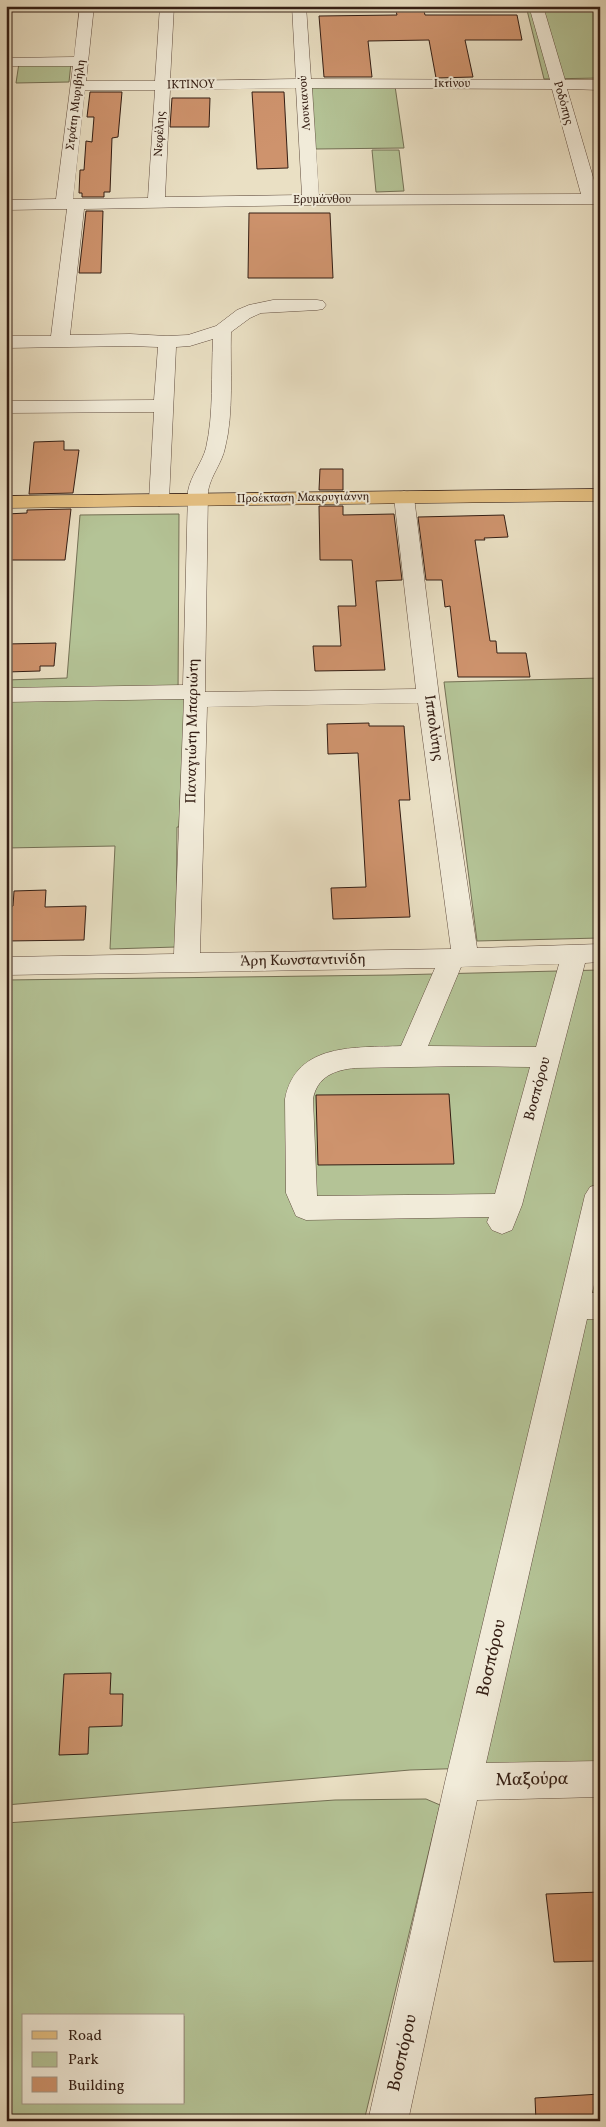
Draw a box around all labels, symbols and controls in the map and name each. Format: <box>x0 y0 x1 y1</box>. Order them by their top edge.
street label: Στράτη Μυριβήλη <box>62 59 90 151</box>
street label: Λουκιανού <box>295 75 315 131</box>
street label: Ικτίνου <box>434 76 470 92</box>
street label: ΙΚΤΙΝΟΥ <box>167 77 216 93</box>
street label: Ροδόπης <box>549 79 577 127</box>
street label: Νεφέλης <box>151 111 169 157</box>
street label: Ερυμάνθου <box>293 192 351 208</box>
street label: Προέκταση Μακρυγιάννη <box>237 489 369 507</box>
street label: Παναγιώτη Μπαριώτη <box>181 658 205 804</box>
street label: Ιππολύτης <box>418 694 448 763</box>
street label: Άρη Κωνσταντινίδη <box>240 949 366 973</box>
street label: Βοσπόρου <box>519 1055 557 1123</box>
street label: Βοσπόρου <box>471 1617 513 1699</box>
street label: Μαξούρα <box>495 1767 569 1793</box>
street label: Βοσπόρου <box>382 2012 424 2094</box>
legend <box>22 2014 185 2104</box>
text: Road <box>68 2026 102 2047</box>
text: Park <box>68 2050 99 2071</box>
text: Building <box>68 2076 125 2097</box>

